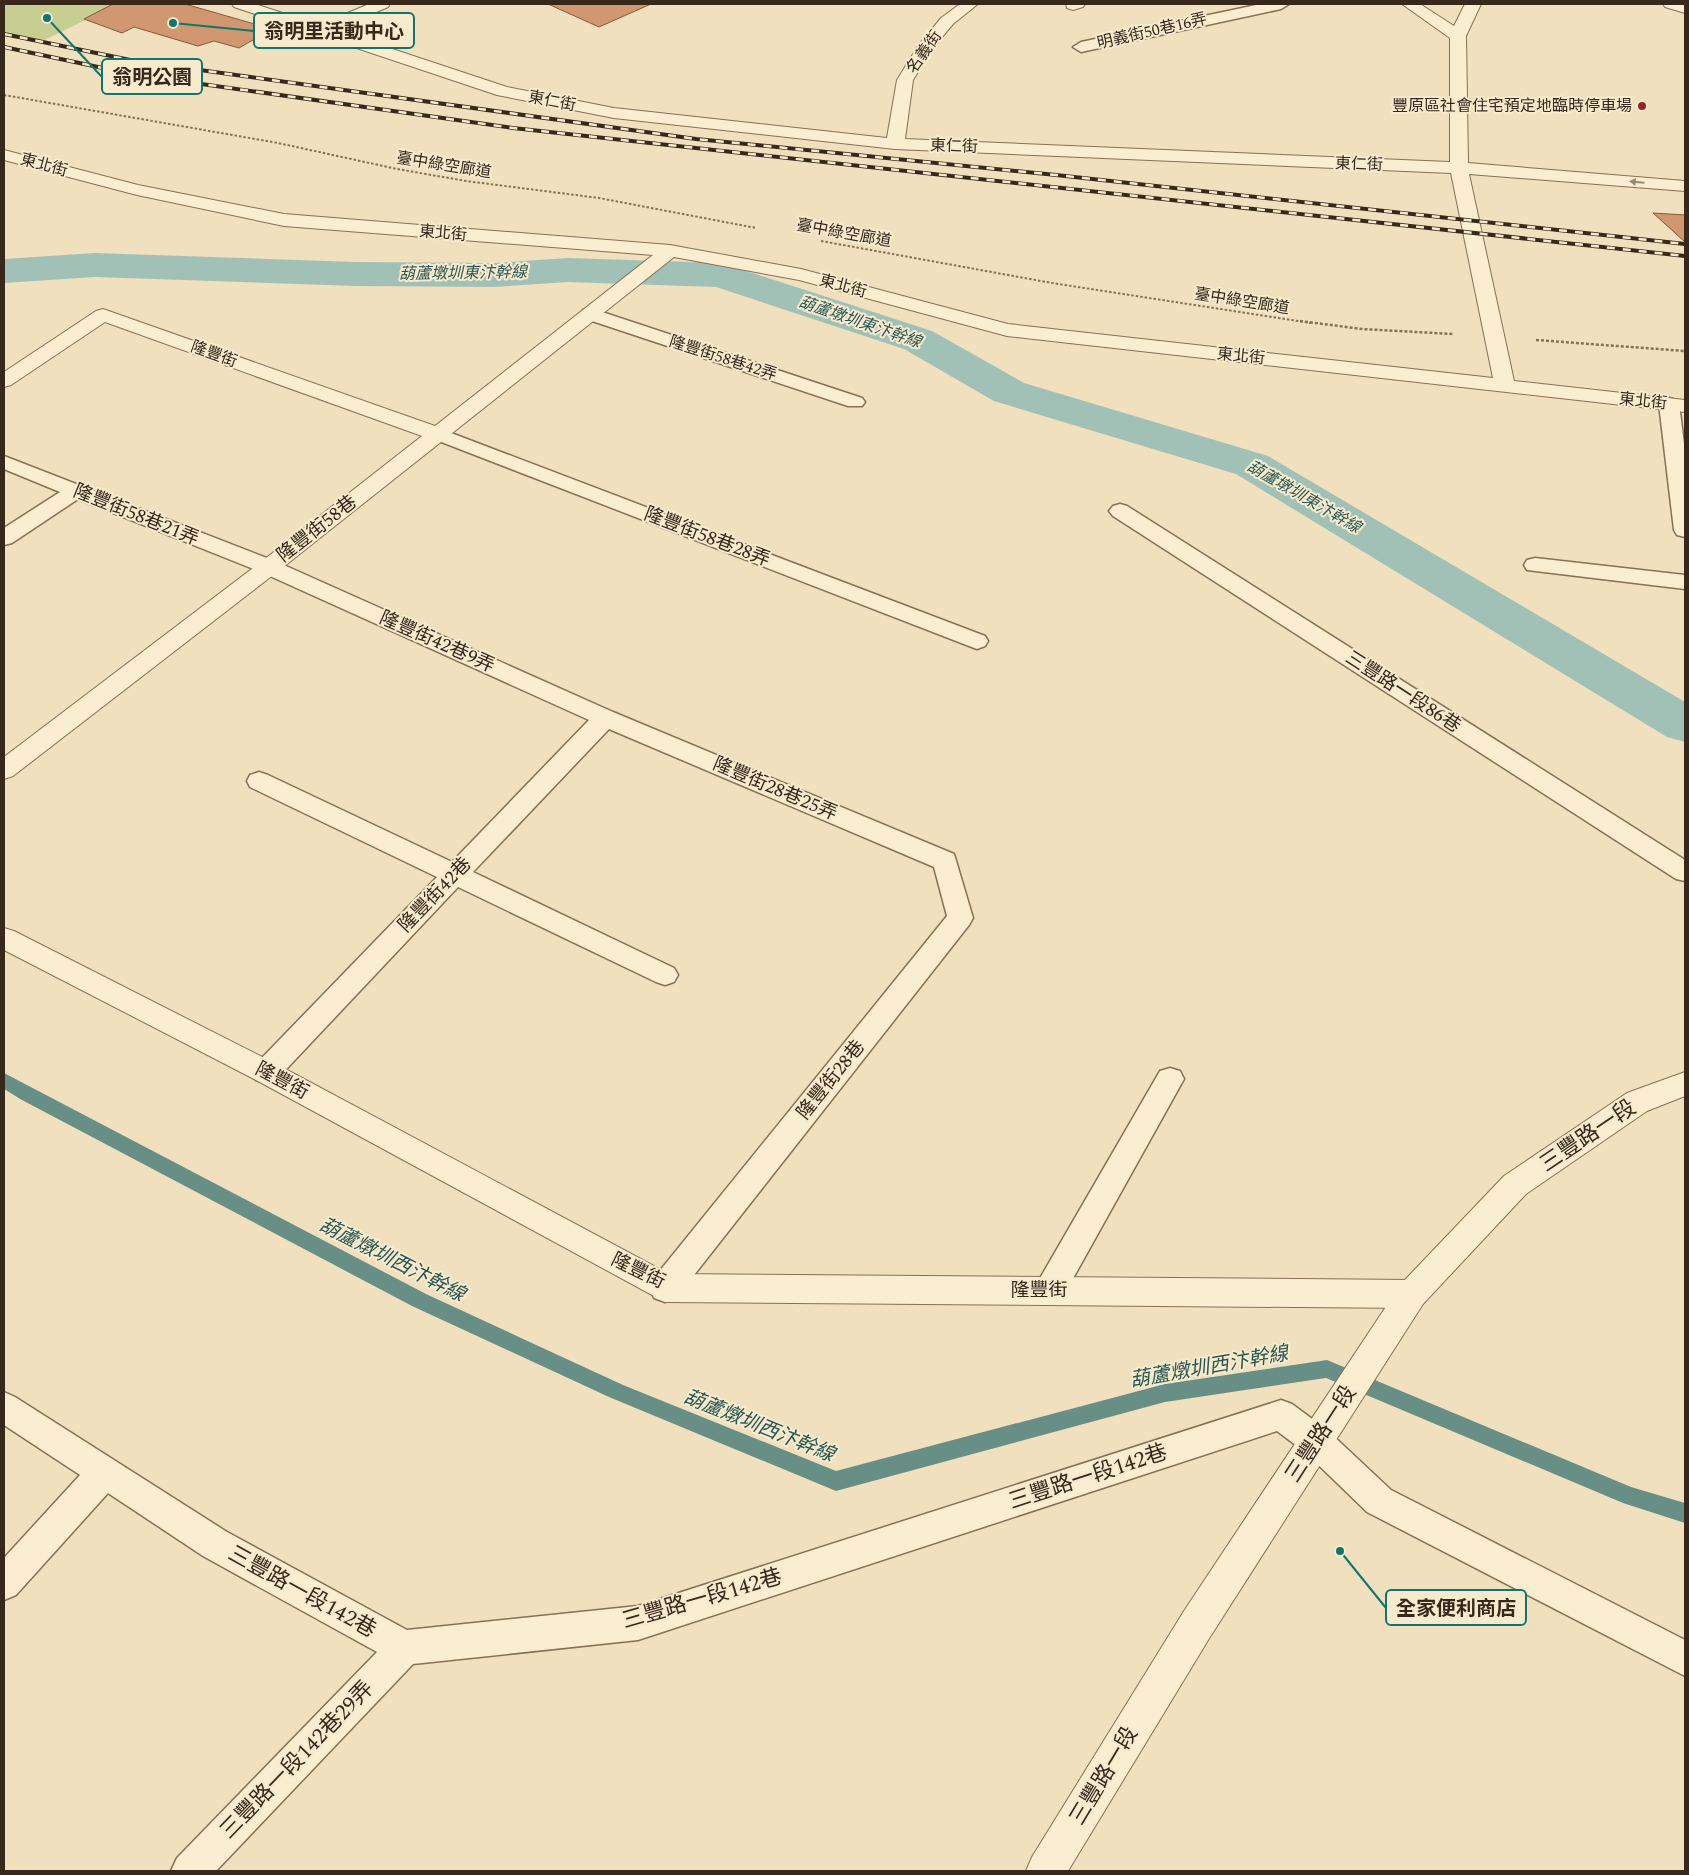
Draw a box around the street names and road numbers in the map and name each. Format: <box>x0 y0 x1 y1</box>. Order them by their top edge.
street label: 明義街50巷16弄 <box>1095 7 1209 55</box>
street label: 名義街 <box>900 25 948 79</box>
street label: 東仁街 <box>526 85 578 117</box>
street label: 東仁街 <box>930 133 978 159</box>
street label: 臺中綠空廊道 <box>395 146 493 184</box>
street label: 東北街 <box>18 147 70 183</box>
street label: 東仁街 <box>1335 151 1383 177</box>
street label: 臺中綠空廊道 <box>795 213 893 253</box>
street label: 東北街 <box>418 219 468 247</box>
street label: 東北街 <box>817 268 869 304</box>
street label: 臺中綠空廊道 <box>1193 282 1291 320</box>
street label: 隆豐街58巷42弄 <box>666 329 780 387</box>
street label: 隆豐街 <box>187 335 241 373</box>
street label: 東北街 <box>1216 342 1266 370</box>
street label: 東北街 <box>1618 387 1668 415</box>
street label: 隆豐街58巷21弄 <box>69 477 203 553</box>
street label: 隆豐街58巷 <box>271 488 363 570</box>
street label: 隆豐街58巷28弄 <box>640 500 774 574</box>
street label: 隆豐街42巷9弄 <box>375 604 499 680</box>
street label: 三豐路一段86巷 <box>1339 644 1467 740</box>
street label: 隆豐街28巷25弄 <box>708 750 842 828</box>
street label: 隆豐街42巷 <box>392 851 478 939</box>
street label: 隆豐街28巷 <box>790 1034 872 1126</box>
street label: 隆豐街 <box>250 1055 314 1107</box>
street label: 三豐路一段 <box>1533 1092 1643 1180</box>
street label: 隆豐街 <box>606 1245 670 1297</box>
street label: 隆豐街 <box>1010 1276 1068 1305</box>
street label: 三豐路一段 <box>1277 1379 1365 1489</box>
street label: 三豐路一段142巷 <box>1004 1436 1172 1518</box>
street label: 三豐路一段142巷 <box>222 1538 382 1646</box>
street label: 三豐路一段142巷 <box>618 1560 786 1638</box>
street label: 三豐路一段142巷29弄 <box>213 1673 381 1847</box>
street label: 三豐路一段 <box>1062 1720 1146 1832</box>

